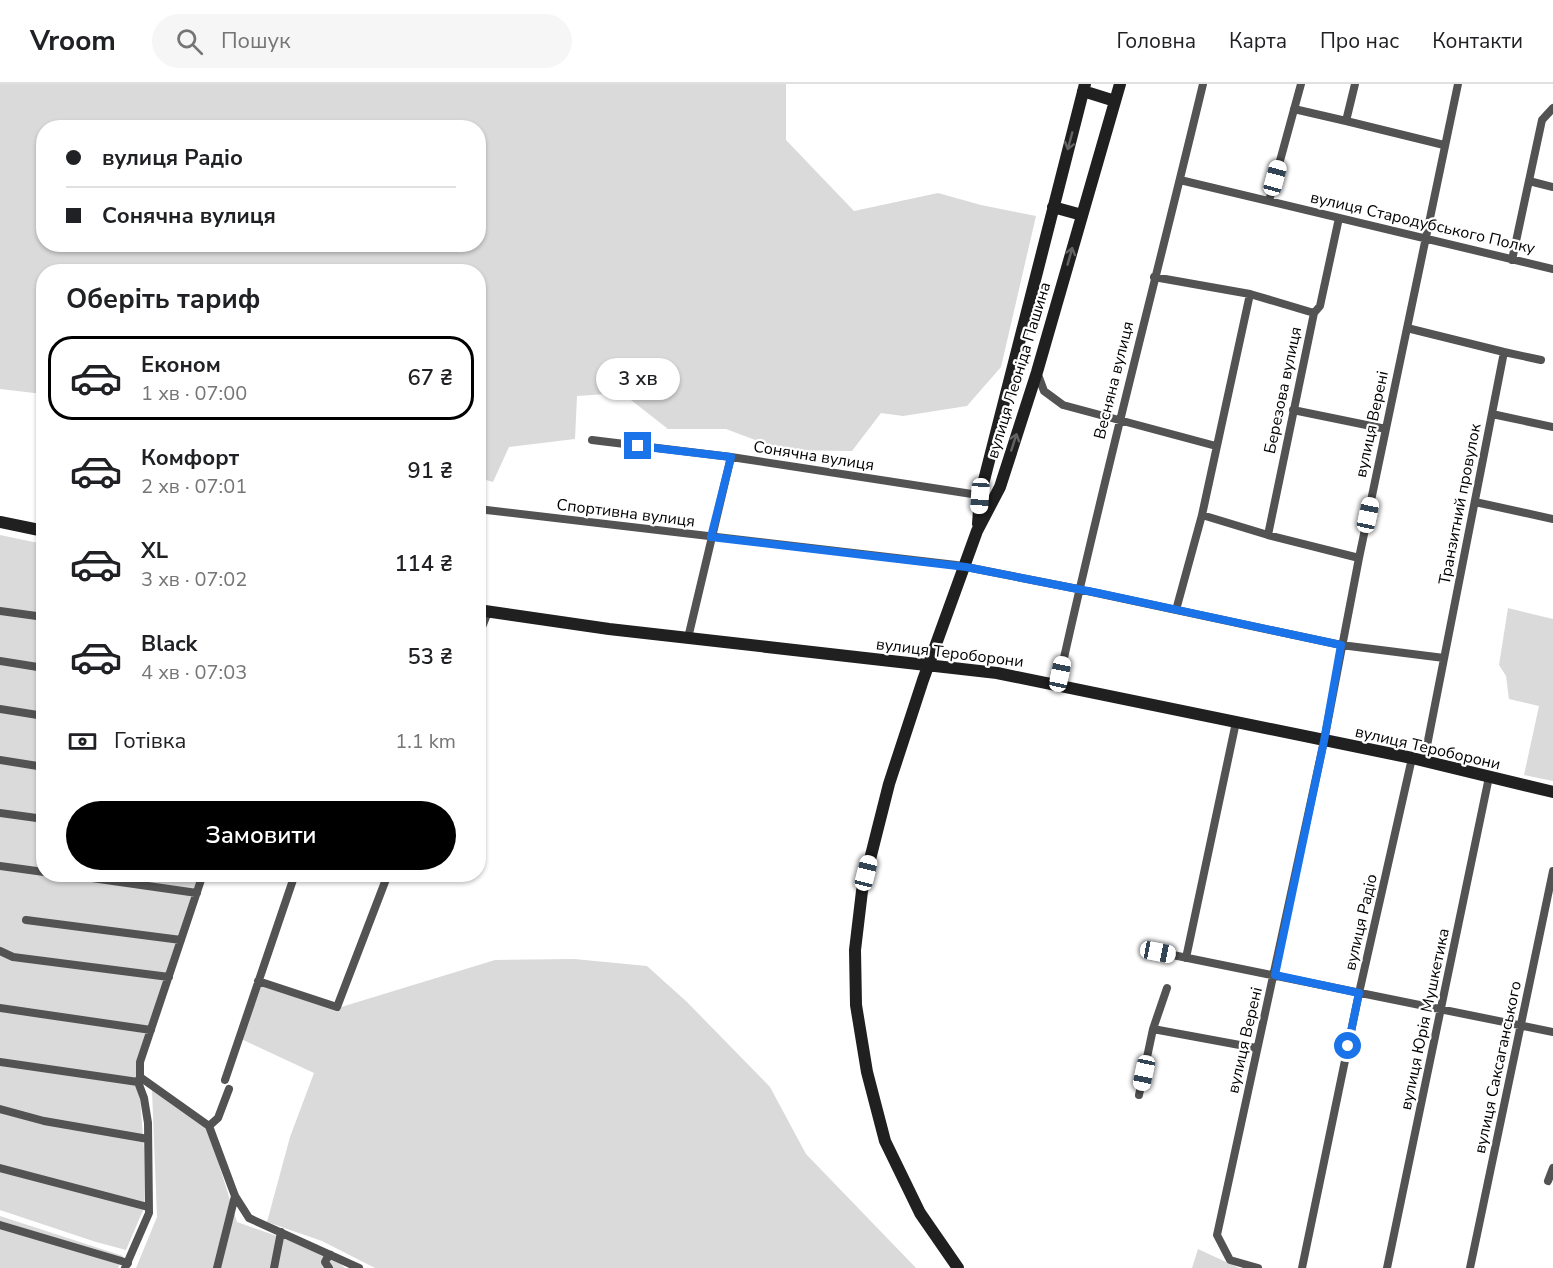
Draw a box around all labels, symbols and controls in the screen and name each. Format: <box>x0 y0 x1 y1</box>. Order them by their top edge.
search box <box>152 14 572 68</box>
text: Vroom <box>30 22 116 60</box>
icon: search <box>173 25 206 58</box>
text: Пошук <box>221 26 291 56</box>
text: Головна <box>1116 27 1196 55</box>
text: Карта <box>1229 27 1287 55</box>
text: Про нас <box>1320 27 1399 55</box>
text: Контакти <box>1432 27 1523 55</box>
one-way arrow <box>1064 131 1076 150</box>
text: вулиця Радіо <box>102 143 243 173</box>
car <box>1262 158 1288 198</box>
street label: вулиця Стародубського Полку <box>1308 186 1538 260</box>
text: Сонячна вулиця <box>102 201 276 231</box>
one-way arrow <box>1065 247 1076 266</box>
street label: вулиця Леоніда Пашина <box>982 279 1056 461</box>
text: Оберіть тариф <box>66 281 260 318</box>
street label: Весняна вулиця <box>1089 319 1139 441</box>
street label: Березова вулиця <box>1259 325 1307 456</box>
text: Економ <box>141 350 221 380</box>
icon: car <box>69 351 123 405</box>
callout: 3 хв <box>596 359 680 401</box>
text: 67 ₴ <box>408 363 453 393</box>
text: 3 хв <box>618 365 658 392</box>
street label: вулиця Верені <box>1350 369 1394 480</box>
text: 1 хв · 07:00 <box>141 380 247 407</box>
street label: Транзитний провулок <box>1434 421 1487 587</box>
route end <box>624 432 651 459</box>
one-way arrow <box>1009 433 1020 452</box>
street label: Сонячна вулиця <box>752 436 876 476</box>
text: Комфорт <box>141 443 239 473</box>
icon: car <box>69 444 123 498</box>
text: 91 ₴ <box>408 456 453 486</box>
text: 2 хв · 07:01 <box>141 473 247 500</box>
car <box>970 477 990 515</box>
street label: Спортивна вулиця <box>555 494 696 532</box>
car <box>1355 496 1381 534</box>
text: XL <box>141 536 168 566</box>
icon: car <box>69 537 123 591</box>
text: 114 ₴ <box>394 549 453 579</box>
text: 3 хв · 07:02 <box>141 566 247 593</box>
text: Black <box>141 629 197 659</box>
icon: car <box>69 630 123 684</box>
street label: вулиця Тероборони <box>875 633 1025 673</box>
text: 53 ₴ <box>408 642 453 672</box>
car <box>1047 655 1073 693</box>
text: 4 хв · 07:03 <box>141 659 247 686</box>
street label: вулиця Тероборони <box>1353 721 1503 775</box>
icon: cash <box>66 725 99 758</box>
text: Готівка <box>114 726 186 756</box>
text: 1.1 km <box>395 728 456 755</box>
button: Замовити <box>66 801 456 870</box>
car <box>853 853 879 893</box>
street label: вулиця Радіо <box>1339 872 1383 973</box>
street label: вулиця Юрія Мушкетика <box>1395 926 1455 1112</box>
car <box>1139 940 1177 964</box>
street label: вулиця Саксаганського <box>1469 979 1527 1156</box>
street label: вулиця Верені <box>1222 985 1268 1096</box>
route start <box>1334 1032 1361 1059</box>
car <box>1131 1054 1157 1092</box>

